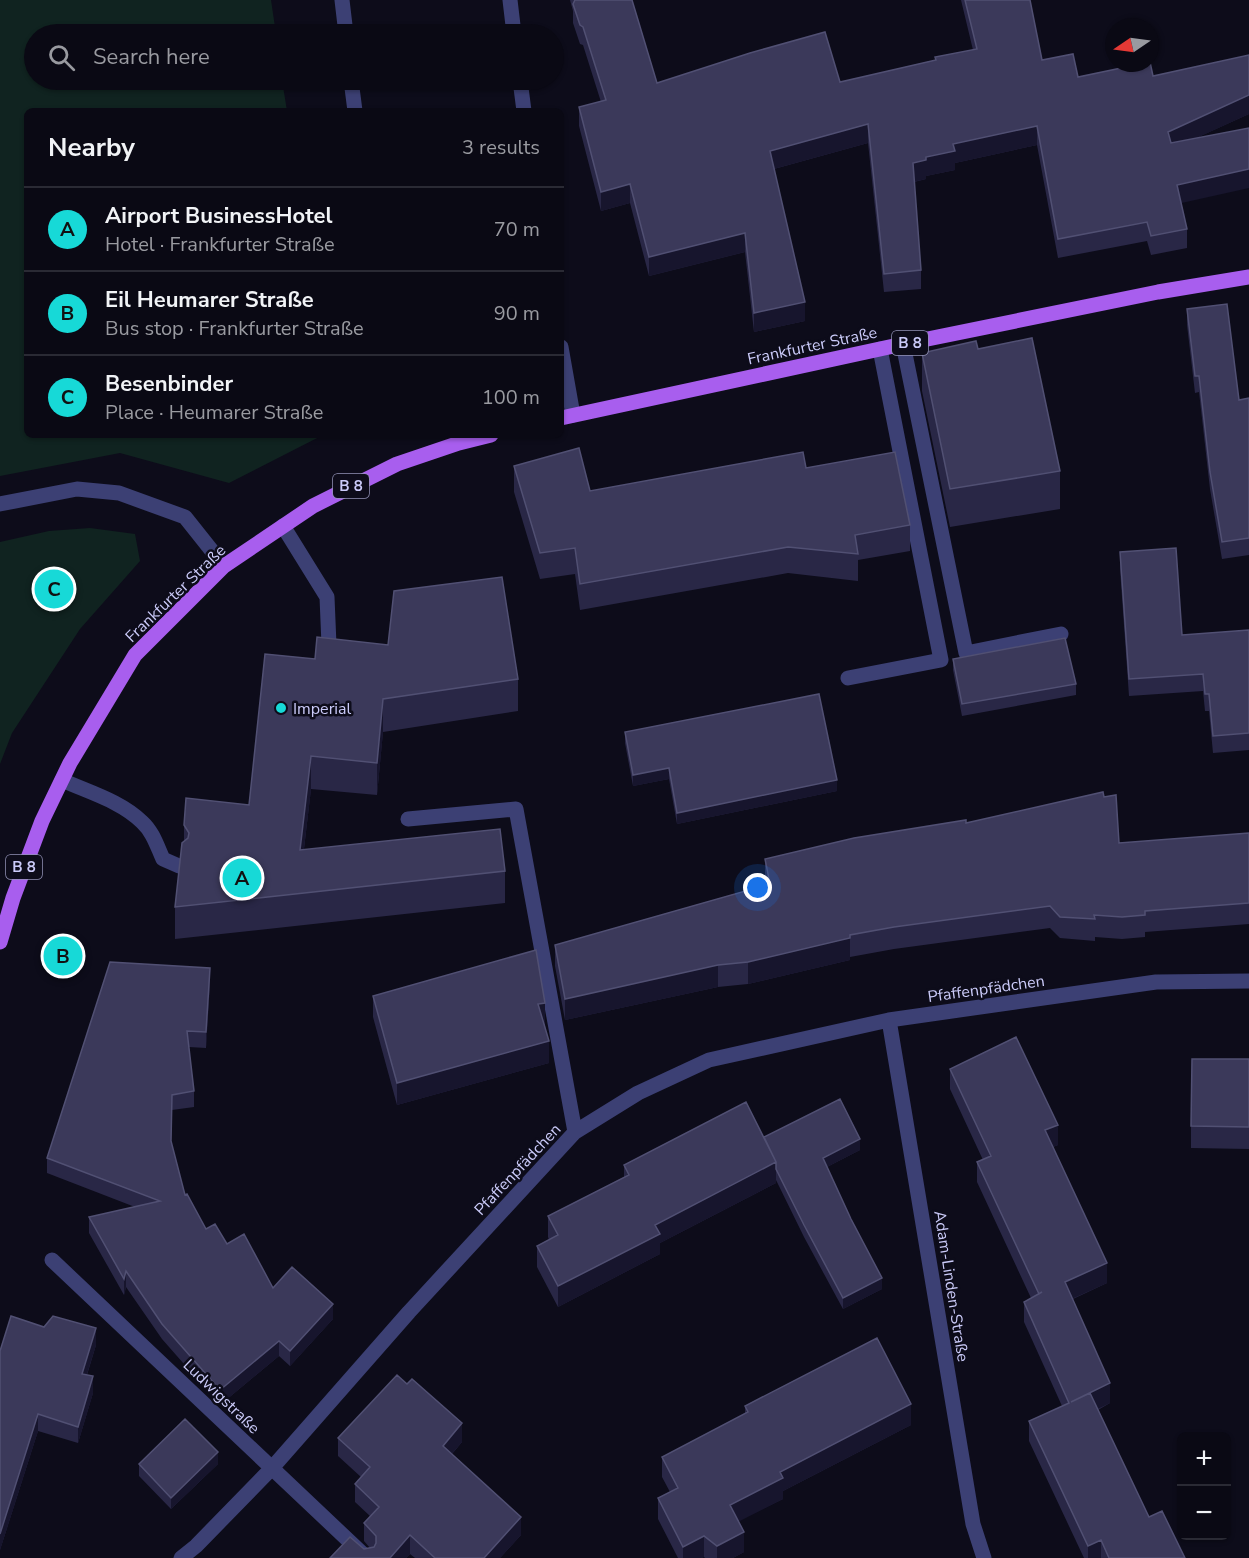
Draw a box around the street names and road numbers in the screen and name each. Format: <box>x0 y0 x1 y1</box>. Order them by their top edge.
street label: Frankfurter Straße <box>745 321 879 370</box>
road number: B 8 <box>892 331 928 355</box>
road number: B 8 <box>333 474 369 498</box>
street label: Frankfurter Straße <box>121 540 231 647</box>
road number: B 8 <box>6 855 42 879</box>
street label: Pfaffenpfädchen <box>926 970 1046 1008</box>
street label: Pfaffenpfädchen <box>469 1119 566 1220</box>
street label: Adam-Linden-Straße <box>928 1209 974 1363</box>
street label: Ludwigstraße <box>178 1354 265 1439</box>

